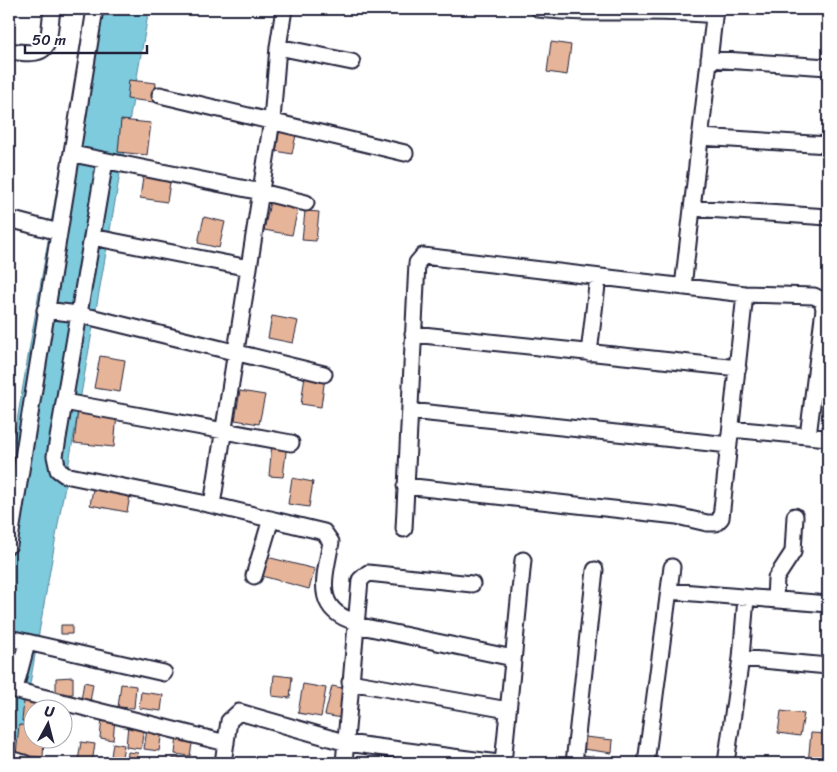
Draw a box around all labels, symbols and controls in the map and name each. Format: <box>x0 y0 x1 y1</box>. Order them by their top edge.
scale bar <box>25 22 148 54</box>
text: 50 m <box>32 27 67 53</box>
text: U <box>43 699 56 725</box>
north arrow <box>22 700 72 750</box>

